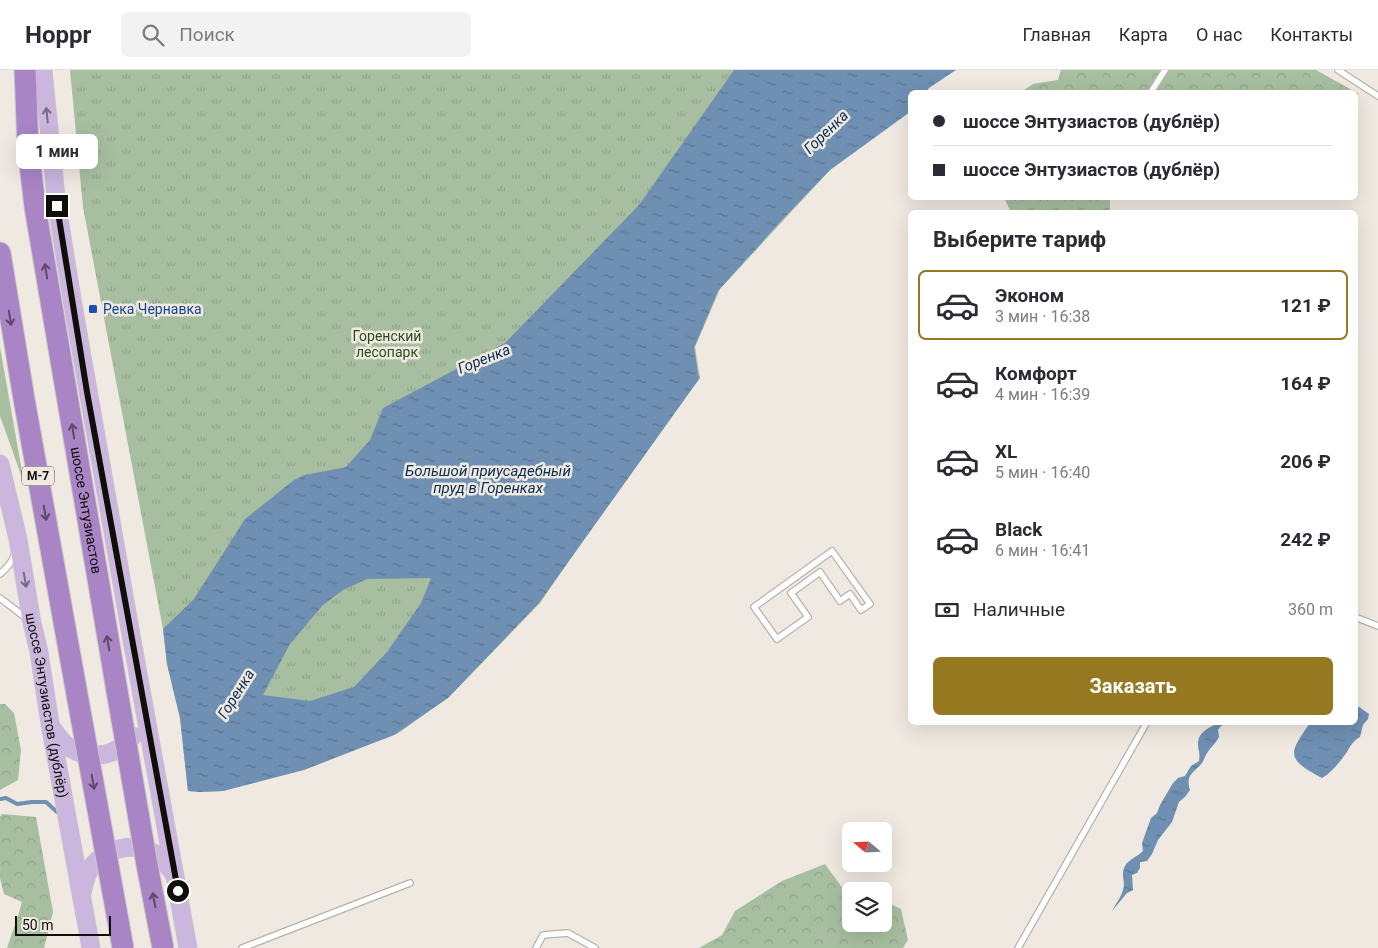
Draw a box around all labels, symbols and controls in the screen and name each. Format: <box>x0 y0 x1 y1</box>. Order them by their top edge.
search box <box>121 12 471 57</box>
text: Hoppr <box>25 21 91 49</box>
icon: search <box>139 21 167 49</box>
text: Поиск <box>179 23 235 46</box>
text: Главная <box>1022 24 1091 45</box>
text: Карта <box>1119 24 1168 45</box>
text: О нас <box>1196 24 1242 45</box>
text: Контакты <box>1270 24 1353 45</box>
water label: Горенка <box>800 106 852 158</box>
one-way arrow <box>42 107 52 123</box>
text: шоссе Энтузиастов (дублёр) <box>963 110 1220 133</box>
callout: 1 мин <box>16 134 98 168</box>
text: 1 мин <box>35 142 79 161</box>
text: шоссе Энтузиастов (дублёр) <box>963 158 1220 181</box>
route end <box>46 195 68 217</box>
text: Выберите тариф <box>933 227 1106 252</box>
one-way arrow <box>40 263 50 279</box>
icon: car <box>935 283 980 328</box>
text: Эконом <box>995 284 1064 307</box>
text: 121 ₽ <box>1280 294 1331 317</box>
place label: Река Чернавка <box>103 301 202 317</box>
marker: Река Чернавка <box>87 303 99 315</box>
text: 3 мин · 16:38 <box>995 307 1090 326</box>
one-way arrow <box>6 310 16 326</box>
park label: Горенский лесопарк <box>353 328 421 360</box>
water label: Горенка <box>455 340 513 378</box>
icon: car <box>935 361 980 406</box>
text: Комфорт <box>995 362 1077 385</box>
text: 164 ₽ <box>1280 372 1331 395</box>
text: 4 мин · 16:39 <box>995 385 1090 404</box>
one-way arrow <box>67 423 77 439</box>
icon: car <box>935 439 980 484</box>
text: XL <box>995 440 1017 463</box>
street label: шоссе Энтузиастов <box>68 446 105 575</box>
text: 206 ₽ <box>1280 450 1331 473</box>
water label: Большой приусадебный пруд в Горенках <box>405 462 571 497</box>
text: 5 мин · 16:40 <box>995 463 1090 482</box>
road number: М-7 <box>22 466 54 486</box>
one-way arrow <box>40 504 50 520</box>
icon: car <box>935 517 980 562</box>
text: Black <box>995 518 1042 541</box>
text: 242 ₽ <box>1280 528 1331 551</box>
text: 6 мин · 16:41 <box>995 541 1090 560</box>
one-way arrow <box>20 572 30 588</box>
icon: cash <box>933 596 961 624</box>
text: Наличные <box>973 598 1065 621</box>
text: 360 m <box>1288 600 1333 619</box>
street label: шоссе Энтузиастов (дублёр) <box>22 612 71 799</box>
one-way arrow <box>103 635 113 651</box>
button: Заказать <box>933 657 1333 715</box>
water label: Горенка <box>214 666 258 722</box>
one-way arrow <box>89 774 99 790</box>
north arrow <box>842 822 892 872</box>
map controls <box>842 822 892 932</box>
route start <box>167 880 189 902</box>
button: layers <box>842 882 892 932</box>
one-way arrow <box>148 893 158 909</box>
scale bar <box>15 913 111 936</box>
text: 50 m <box>22 917 54 933</box>

